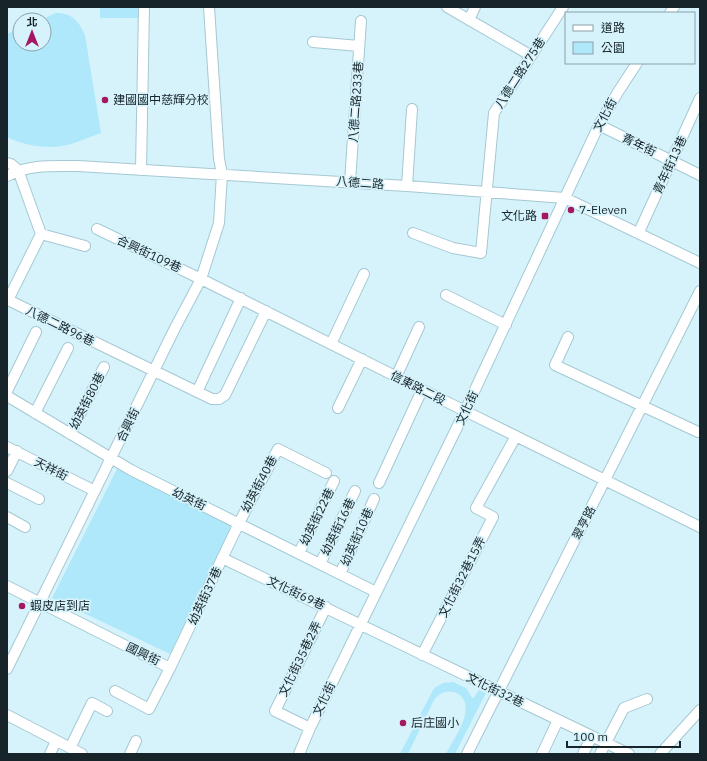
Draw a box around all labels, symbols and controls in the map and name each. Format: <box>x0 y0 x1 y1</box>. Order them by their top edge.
north arrow <box>12 12 52 52</box>
legend <box>565 12 695 64</box>
text: 北 <box>27 15 38 29</box>
text: 道路 <box>601 20 625 35</box>
street label: 八德二路275巷 <box>491 34 548 111</box>
text: 公園 <box>601 40 625 55</box>
street label: 八德二路233巷 <box>345 61 366 143</box>
place label: 建國國中慈輝分校 <box>113 92 209 107</box>
marker: 建國國中慈輝分校 <box>100 95 110 105</box>
street label: 文化街 <box>589 95 620 134</box>
street label: 青年街 <box>620 130 659 159</box>
street label: 青年街13巷 <box>650 133 690 196</box>
street label: 八德二路 <box>336 173 385 192</box>
place label: 7-Eleven <box>579 202 627 217</box>
marker: 7-Eleven <box>566 205 576 215</box>
place label: 文化路 <box>501 208 537 223</box>
marker: 文化路 <box>540 211 550 221</box>
street label: 合興街109巷 <box>114 232 184 275</box>
street label: 八德二路96巷 <box>23 303 97 349</box>
street label: 信東路二段 <box>388 367 448 408</box>
street label: 幼英街80巷 <box>66 370 107 432</box>
street label: 文化街 <box>452 388 481 427</box>
street label: 合興街 <box>113 405 142 444</box>
street label: 幼英街40巷 <box>237 453 280 515</box>
street label: 天祥街 <box>32 454 71 483</box>
street label: 幼英街 <box>170 484 209 513</box>
street label: 幼英街22巷 <box>296 485 337 548</box>
street label: 幼英街16巷 <box>317 495 358 558</box>
street label: 翠亨路 <box>569 503 598 542</box>
street label: 幼英街10巷 <box>337 505 376 568</box>
street label: 文化街32巷15弄 <box>435 534 488 620</box>
street label: 幼英街37巷 <box>185 564 225 627</box>
street label: 文化街69巷 <box>265 573 328 613</box>
place label: 蝦皮店到店 <box>30 598 90 613</box>
marker: 蝦皮店到店 <box>17 601 27 611</box>
street label: 文化街35巷2弄 <box>276 619 324 699</box>
street label: 國興街 <box>124 639 163 668</box>
street label: 文化街32巷 <box>464 669 527 710</box>
street label: 文化街 <box>310 680 338 718</box>
place label: 后庄國小 <box>411 715 459 730</box>
marker: 后庄國小 <box>398 718 408 728</box>
scale bar <box>567 723 680 749</box>
text: 100 m <box>573 729 608 744</box>

